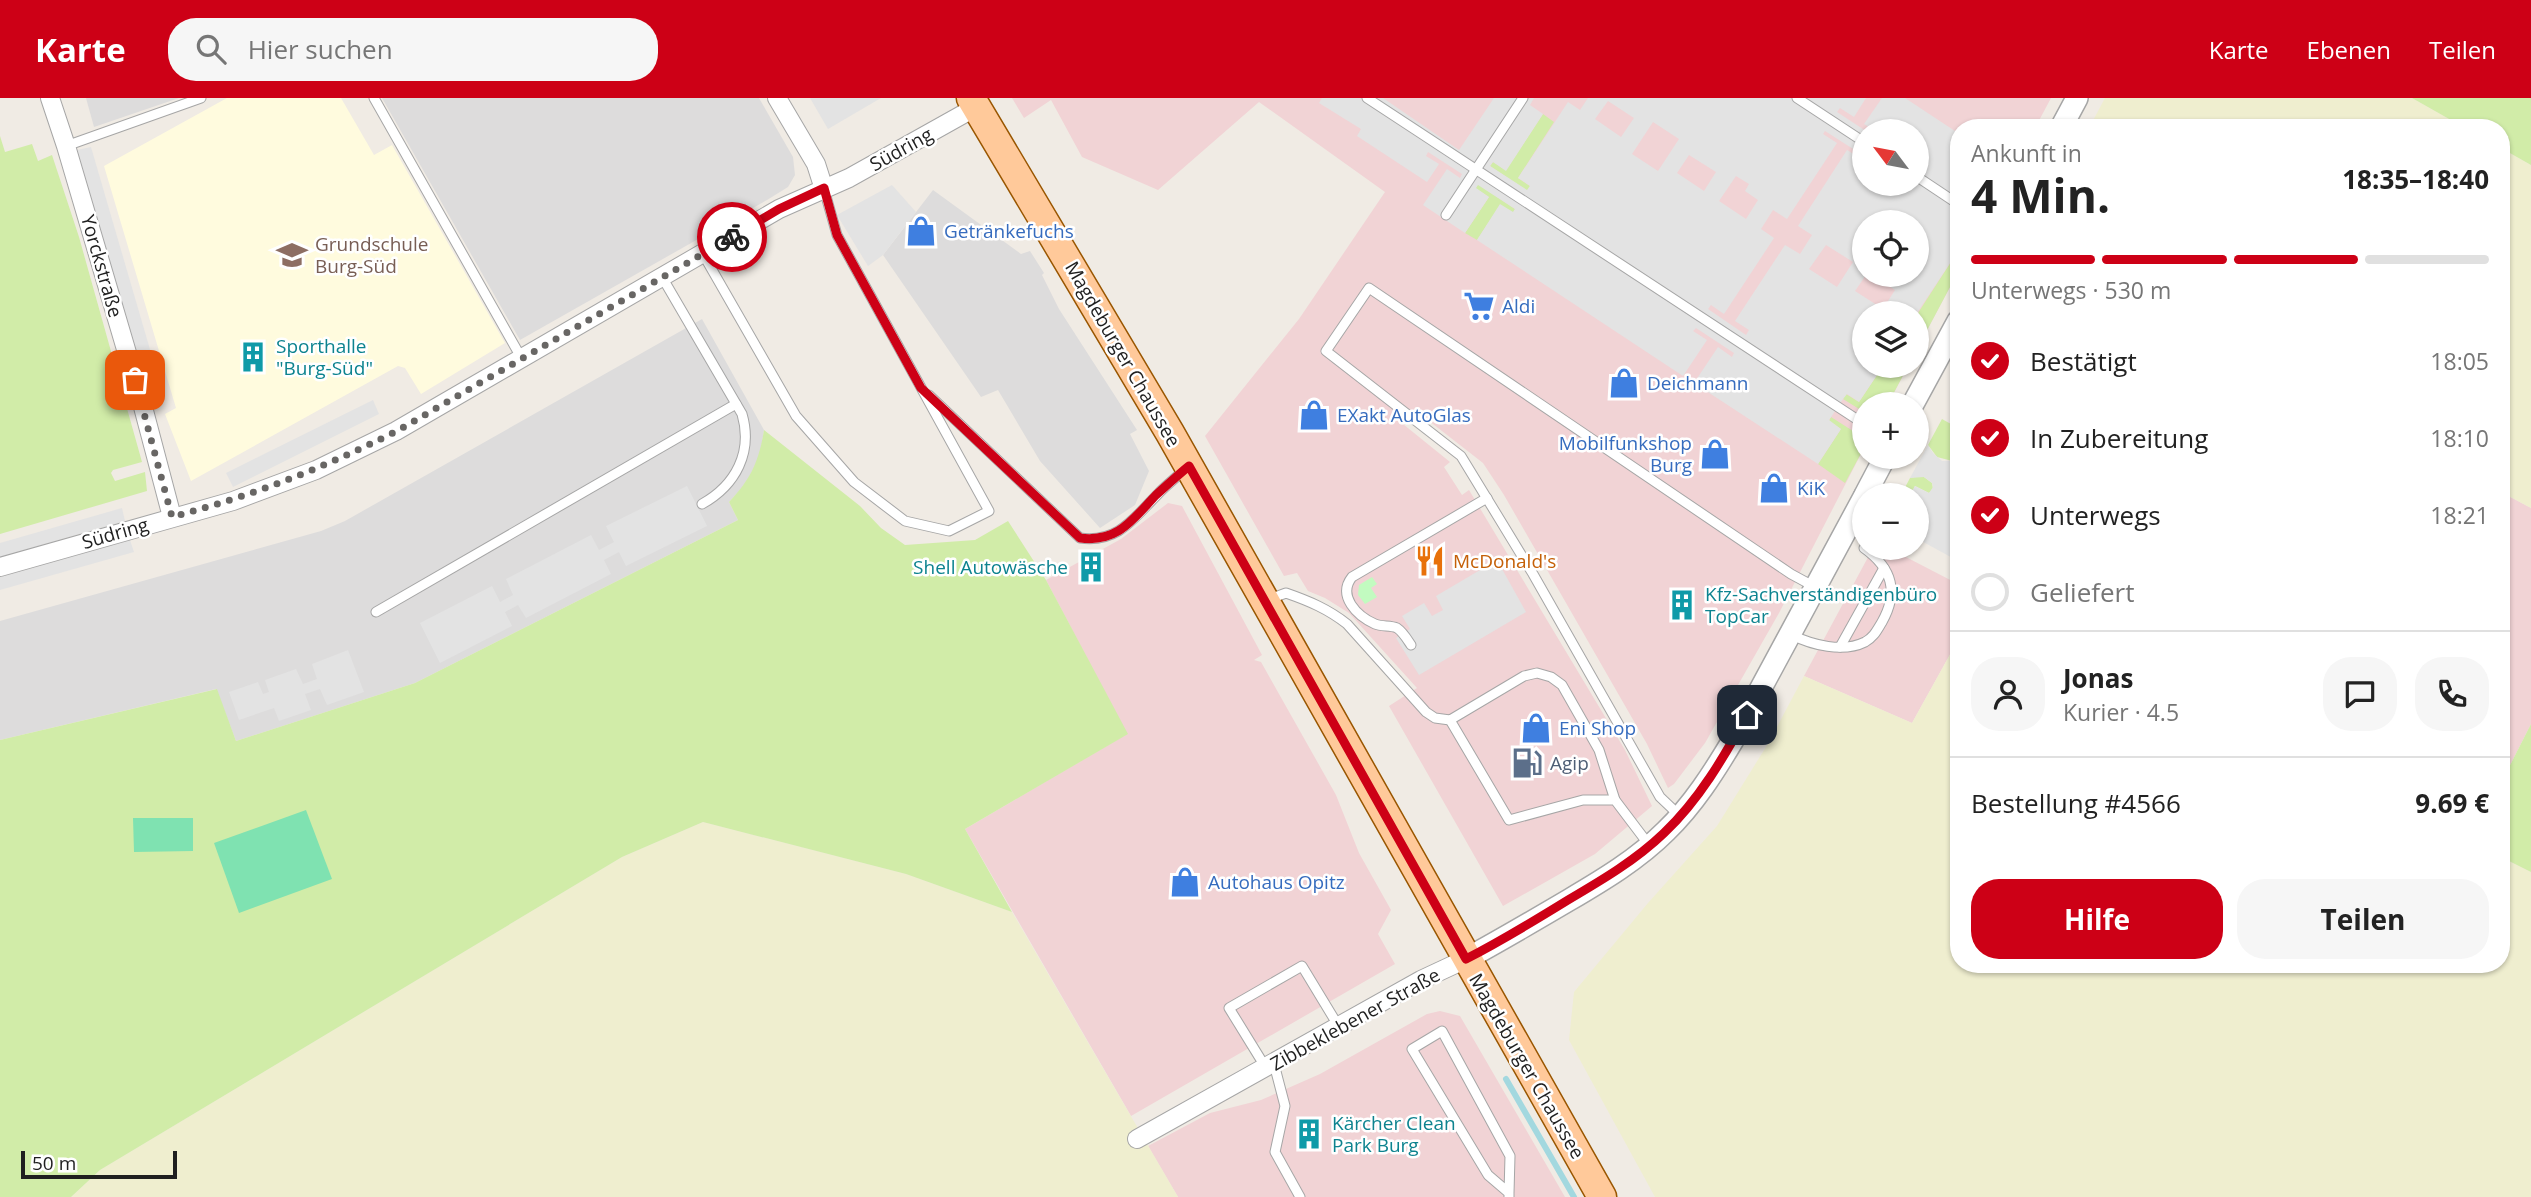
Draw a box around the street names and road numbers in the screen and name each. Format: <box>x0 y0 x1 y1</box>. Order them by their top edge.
street label: Südring <box>865 121 937 177</box>
street label: Yorckstraße <box>75 212 129 320</box>
street label: Magdeburger Chaussee <box>1059 256 1187 452</box>
street label: Südring <box>79 511 151 555</box>
street label: Zibbeklebener Straße <box>1265 961 1445 1077</box>
street label: Magdeburger Chaussee <box>1463 968 1591 1164</box>

